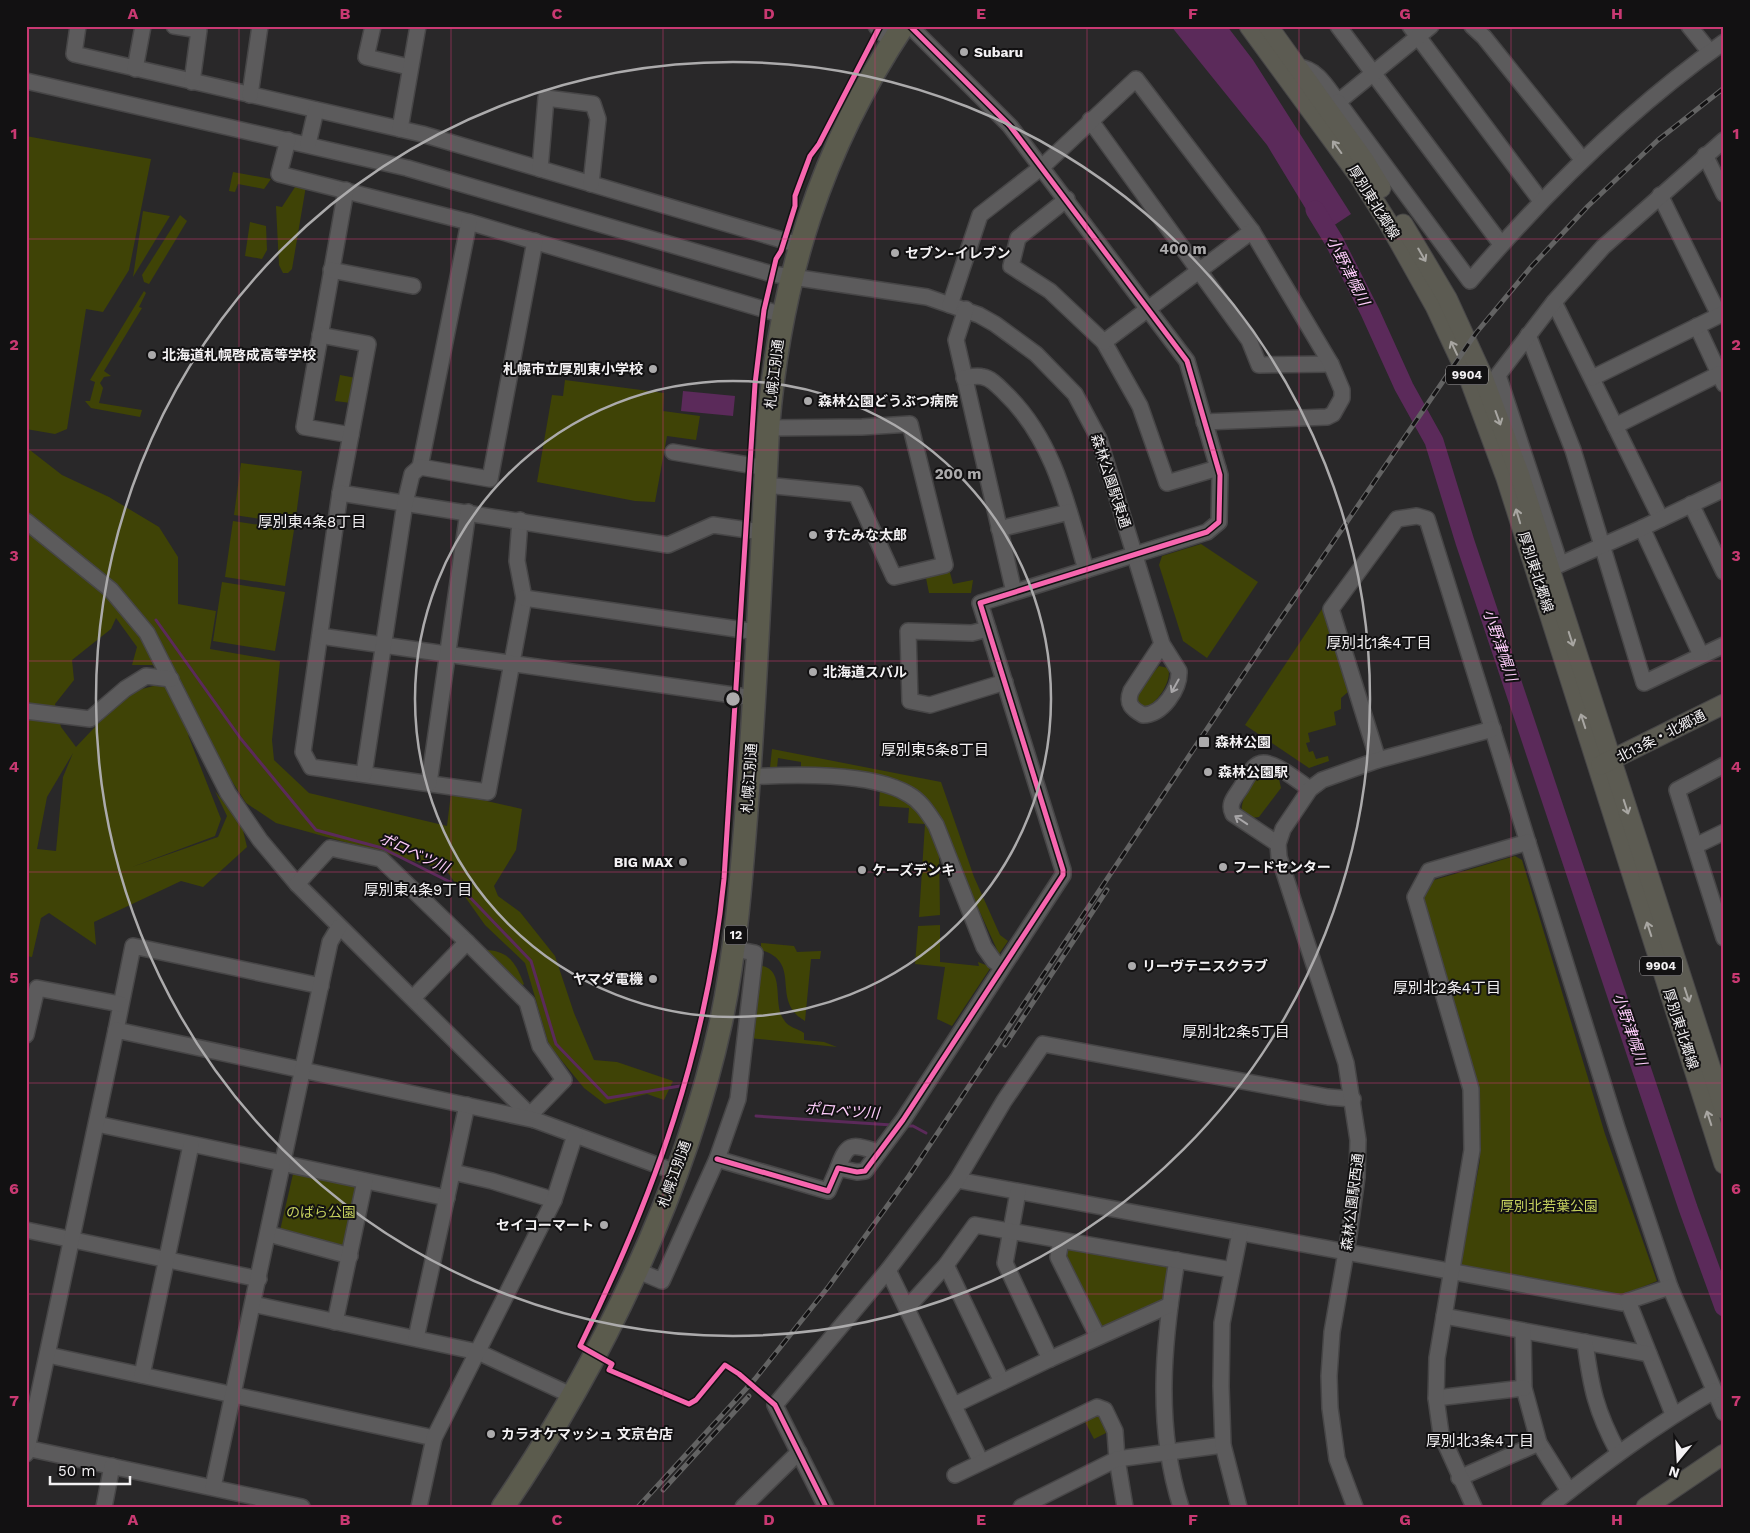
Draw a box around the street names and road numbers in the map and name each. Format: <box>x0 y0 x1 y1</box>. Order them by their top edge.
street label: 厚別東北郷線 <box>1345 162 1403 242</box>
street label: 札幌江別通 <box>762 338 786 410</box>
road number: 9904 <box>1446 366 1488 384</box>
street label: 森林公園駅東通 <box>1088 432 1134 530</box>
street label: 厚別東北郷線 <box>1515 530 1557 614</box>
street label: 北13条・北郷通 <box>1614 707 1708 765</box>
street label: 札幌江別通 <box>739 743 759 813</box>
road number: 12 <box>725 926 747 944</box>
road number: 9904 <box>1640 956 1682 976</box>
street label: 厚別東北郷線 <box>1660 987 1702 1071</box>
street label: 札幌江別通 <box>655 1138 693 1210</box>
street label: 森林公園駅西通 <box>1338 1152 1366 1252</box>

